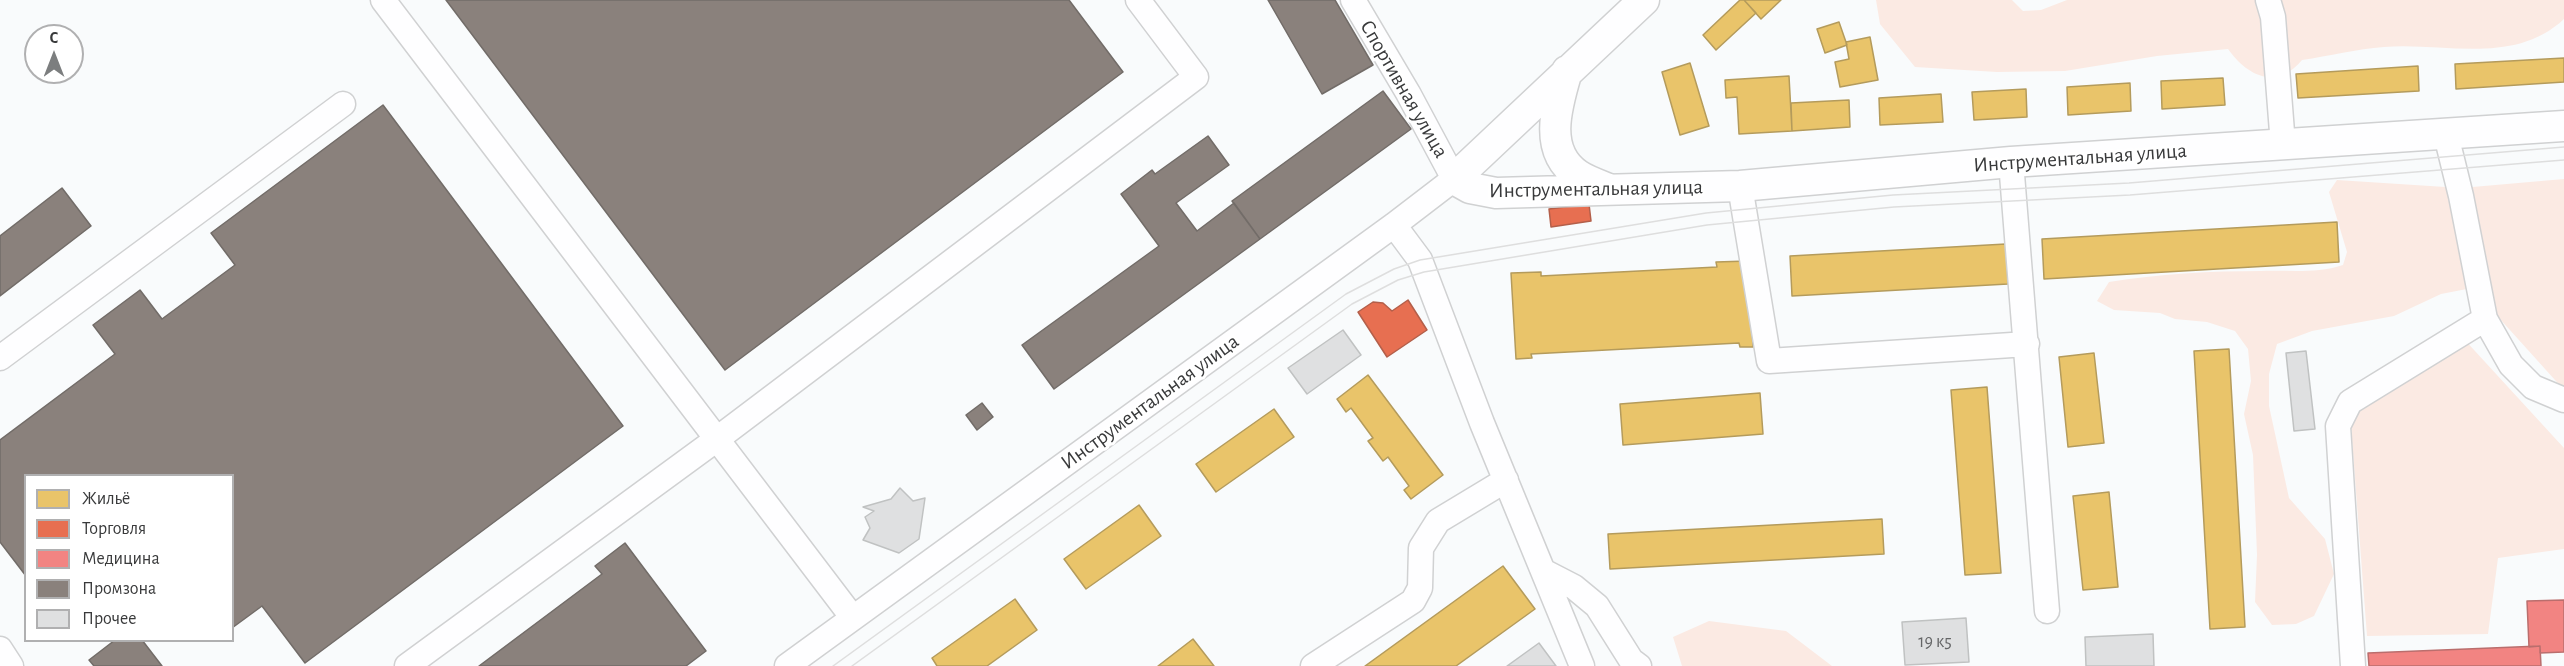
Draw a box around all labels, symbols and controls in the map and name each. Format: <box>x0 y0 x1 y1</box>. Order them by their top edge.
street label: Спортивная улица <box>1354 16 1454 162</box>
north arrow <box>24 24 84 84</box>
text: С <box>50 30 58 46</box>
street label: Инструментальная улица <box>1972 138 2188 178</box>
street label: Инструментальная улица <box>1489 175 1703 203</box>
street label: Инструментальная улица <box>1056 329 1244 475</box>
legend <box>24 474 234 642</box>
text: Жильё <box>82 490 130 508</box>
text: Торговля <box>82 520 146 538</box>
text: Медицина <box>82 550 160 568</box>
text: Промзона <box>82 580 156 598</box>
text: Прочее <box>82 610 137 628</box>
house number: 19 к5 <box>1918 631 1952 653</box>

